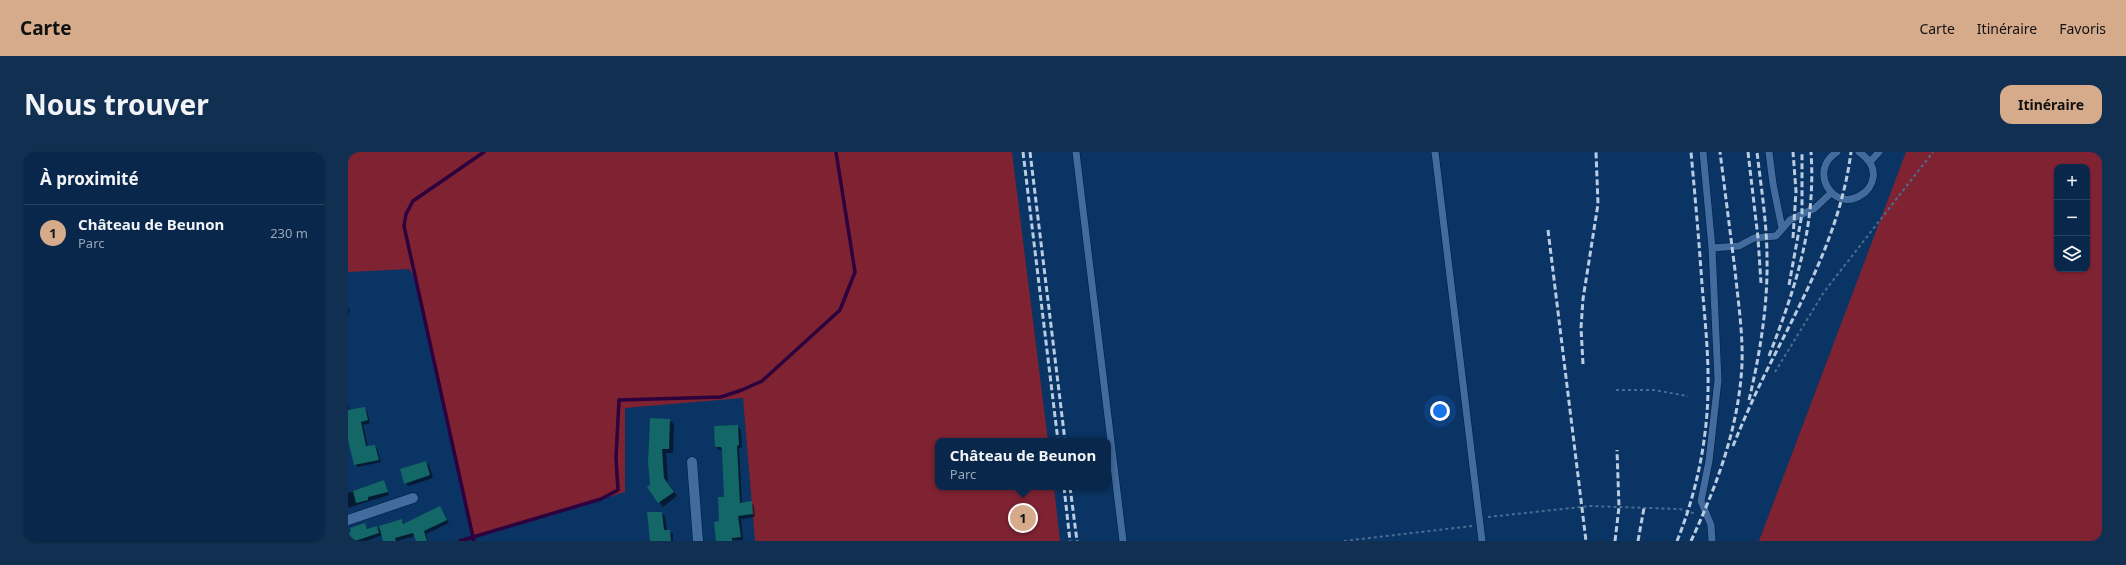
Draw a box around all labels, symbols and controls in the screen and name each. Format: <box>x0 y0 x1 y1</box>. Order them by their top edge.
text: Carte <box>20 15 72 41</box>
text: Carte <box>1919 19 1955 38</box>
text: Itinéraire <box>1977 19 2037 38</box>
text: Favoris <box>2059 19 2106 38</box>
text: Nous trouver <box>24 85 209 123</box>
button: Itinéraire <box>2000 85 2102 124</box>
map controls <box>2054 164 2090 272</box>
button: + <box>2054 164 2090 200</box>
text: À proximité <box>40 167 139 190</box>
button: − <box>2054 200 2090 236</box>
text: Château de Beunon <box>78 214 224 234</box>
text: 1 <box>49 224 57 242</box>
text: 230 m <box>270 224 308 242</box>
text: Parc <box>78 234 105 252</box>
button: layers <box>2054 236 2090 272</box>
your location <box>1430 401 1450 421</box>
popup <box>935 438 1111 490</box>
text: Château de Beunon <box>950 445 1096 465</box>
text: Parc <box>950 465 976 483</box>
pin: 1 <box>1010 503 1036 533</box>

